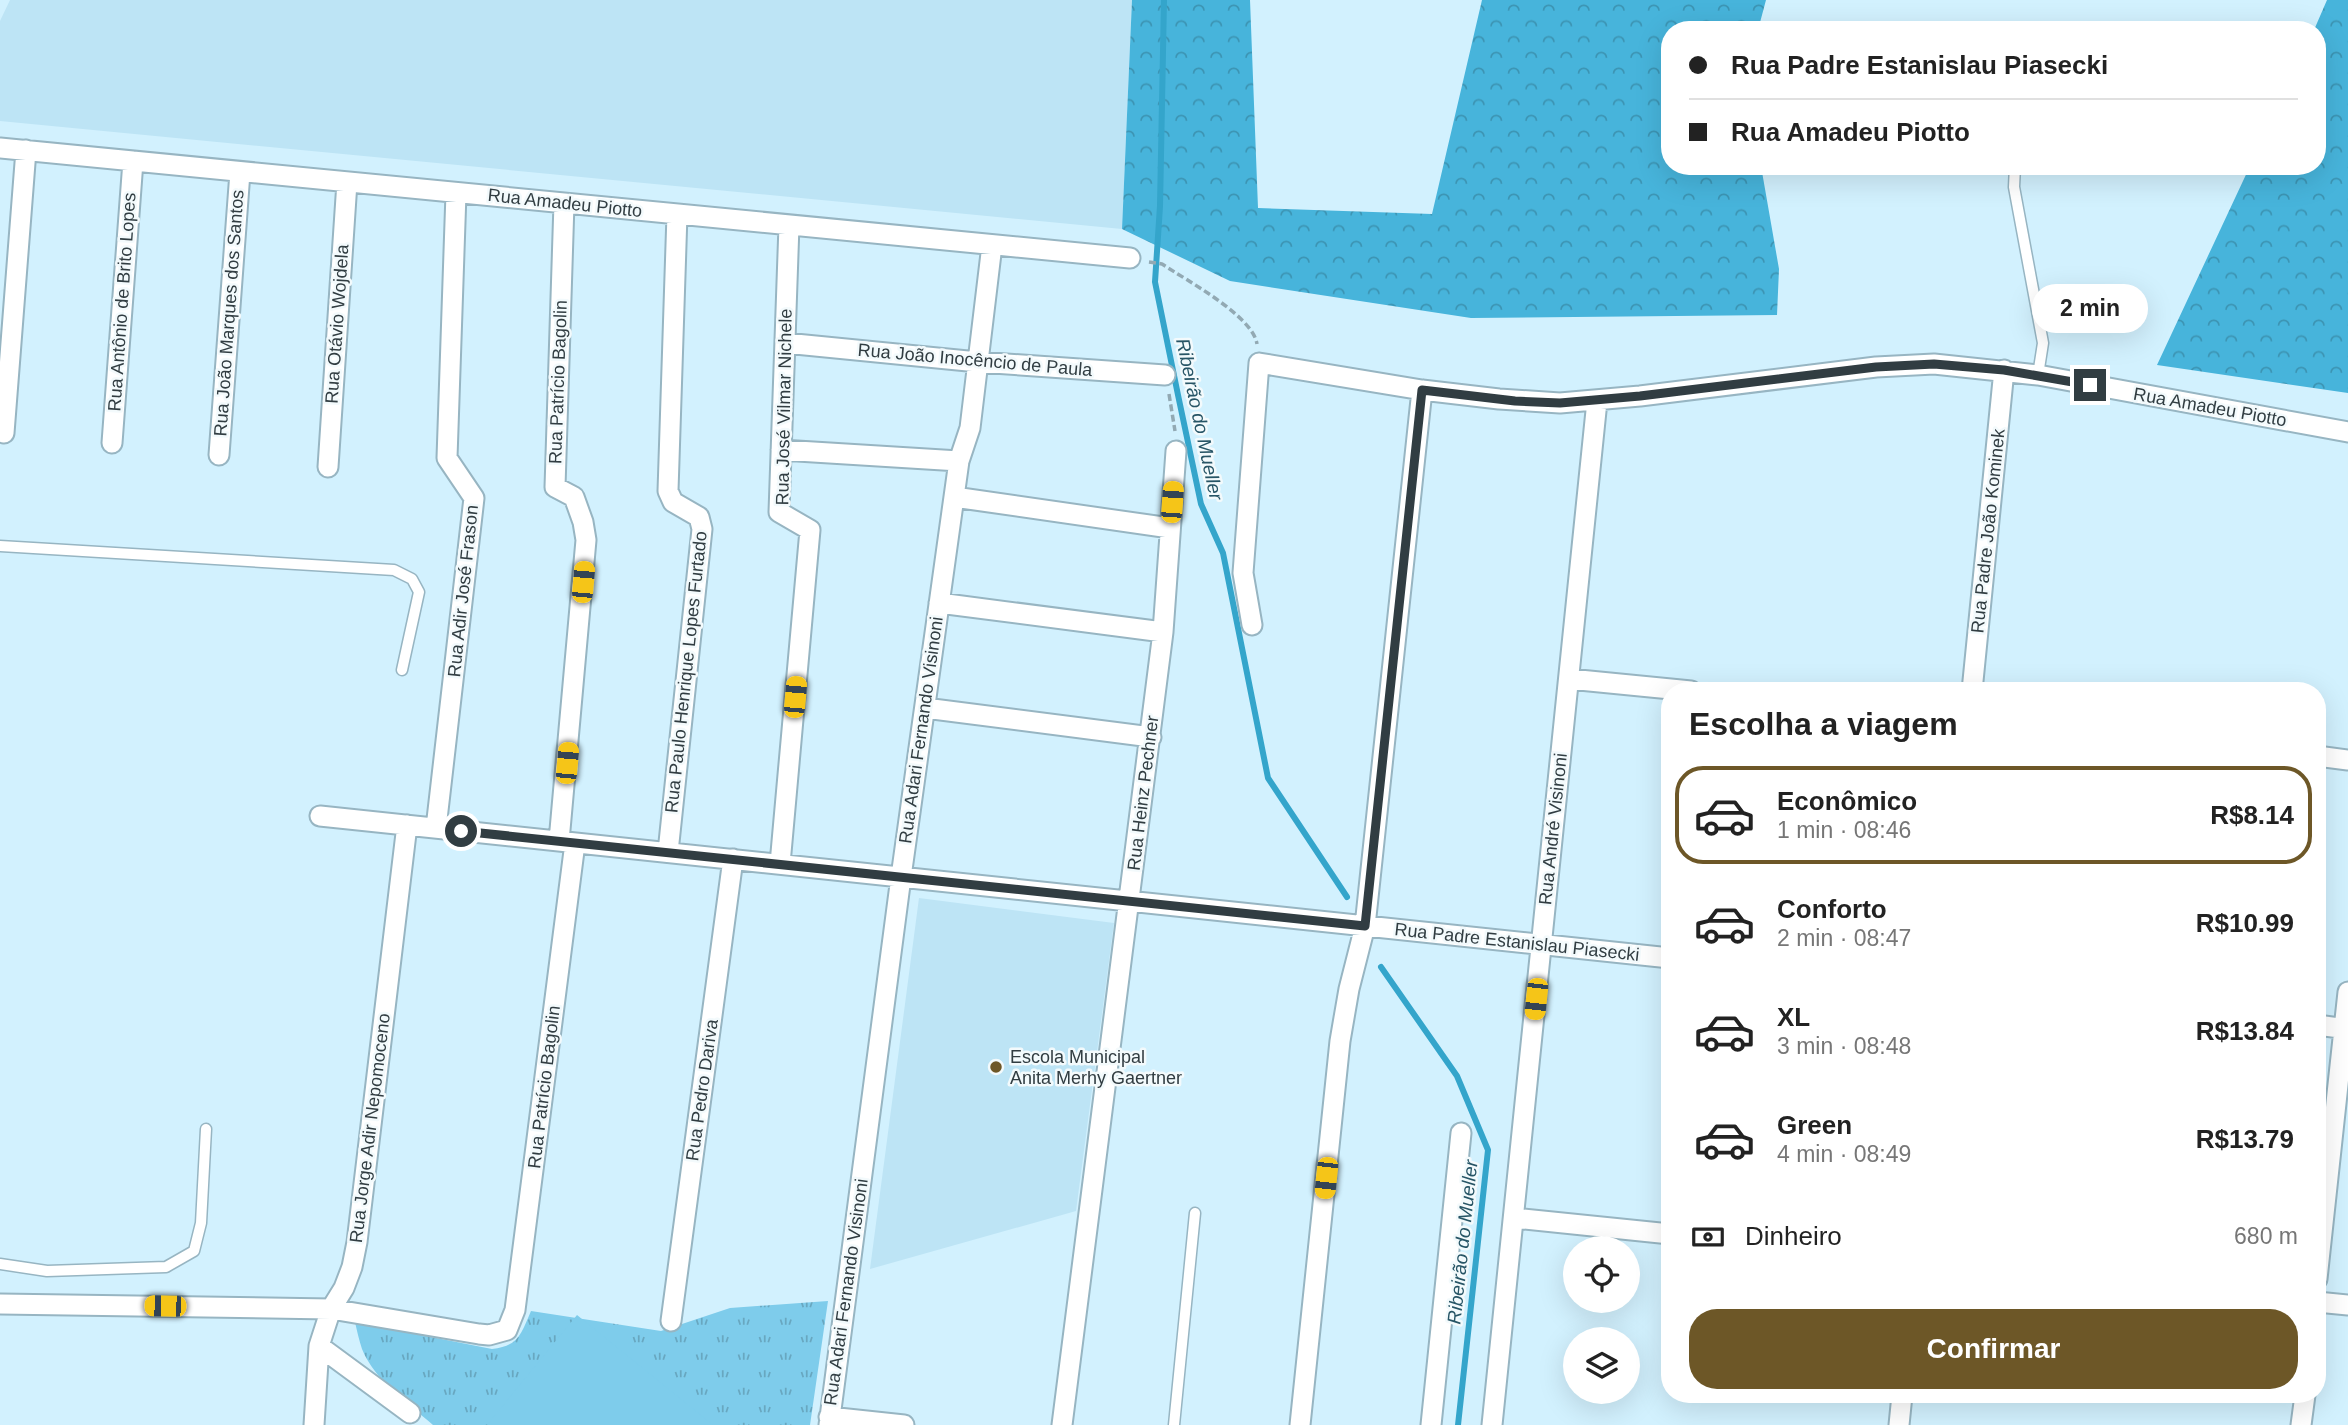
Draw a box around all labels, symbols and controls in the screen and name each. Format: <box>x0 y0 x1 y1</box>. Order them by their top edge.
text: Rua Padre Estanislau Piasecki <box>1731 50 2108 80</box>
text: Rua Amadeu Piotto <box>1731 117 1970 147</box>
street label: Rua Amadeu Piotto <box>487 185 643 221</box>
street label: Rua João Marques dos Santos <box>210 189 248 437</box>
street label: Rua Antônio de Brito Lopes <box>104 192 140 412</box>
street label: Rua Otávio Wojdela <box>321 243 353 404</box>
callout: 2 min <box>2032 284 2148 332</box>
text: 2 min <box>2060 295 2120 321</box>
street label: Rua Patrício Bagolin <box>545 300 571 464</box>
street label: Rua José Vilmar Nichele <box>772 308 796 506</box>
water label: Ribeirão do Mueller <box>1172 336 1227 503</box>
street label: Rua João Inocêncio de Paula <box>857 340 1094 380</box>
route end <box>2074 369 2106 401</box>
street label: Rua Amadeu Piotto <box>2132 384 2288 430</box>
street label: Rua Padre João Kominek <box>1967 427 2009 634</box>
car <box>1161 480 1184 524</box>
street label: Rua Adir José Frason <box>444 504 482 678</box>
street label: Rua Paulo Henrique Lopes Furtado <box>661 530 711 814</box>
car <box>571 560 596 604</box>
street label: Rua Adari Fernando Visinoni <box>895 615 947 845</box>
car <box>783 675 808 719</box>
text: Escolha a viagem <box>1689 706 1958 742</box>
street label: Rua Heinz Pechner <box>1124 714 1162 872</box>
car <box>555 741 580 785</box>
street label: Rua André Visinoni <box>1535 752 1571 906</box>
icon: car <box>1693 784 1756 847</box>
text: Econômico <box>1777 786 1917 816</box>
text: R$8.14 <box>2210 800 2294 830</box>
route start <box>445 815 477 847</box>
text: 1 min · 08:46 <box>1777 817 1911 843</box>
icon: car <box>1693 892 1756 955</box>
text: Conforto <box>1777 894 1887 924</box>
text: R$10.99 <box>2196 908 2294 938</box>
street label: Rua Padre Estanislau Piasecki <box>1394 919 1640 965</box>
text: 2 min · 08:47 <box>1777 925 1911 951</box>
car <box>1524 977 1549 1021</box>
icon: car <box>1693 1000 1756 1063</box>
text: XL <box>1777 1002 1810 1032</box>
street label: Rua Patrício Bagolin <box>524 1004 564 1170</box>
street label: Rua Jorge Adir Nepomoceno <box>346 1012 394 1244</box>
text: R$13.84 <box>2196 1016 2294 1046</box>
street label: Rua Pedro Dariva <box>682 1017 722 1162</box>
text: 3 min · 08:48 <box>1777 1033 1911 1059</box>
place label: Escola Municipal Anita Merhy Gaertner <box>1010 1047 1182 1088</box>
marker: Escola Municipal Anita Merhy Gaertner <box>988 1059 1004 1075</box>
icon: car <box>1693 1108 1756 1171</box>
text: Green <box>1777 1110 1852 1140</box>
text: R$13.79 <box>2196 1124 2294 1154</box>
text: 4 min · 08:49 <box>1777 1141 1911 1167</box>
car <box>1314 1156 1339 1200</box>
water label: Ribeirão do Mueller <box>1443 1158 1482 1325</box>
street label: Rua Adari Fernando Visinoni <box>820 1177 872 1407</box>
icon: cash <box>1689 1218 1727 1256</box>
text: Dinheiro <box>1745 1221 1842 1251</box>
text: 680 m <box>2234 1223 2298 1249</box>
map controls <box>1563 1236 1640 1404</box>
button: locate <box>1563 1236 1640 1313</box>
car <box>144 1295 187 1317</box>
button: Confirmar <box>1689 1309 2298 1389</box>
button: layers <box>1563 1327 1640 1404</box>

